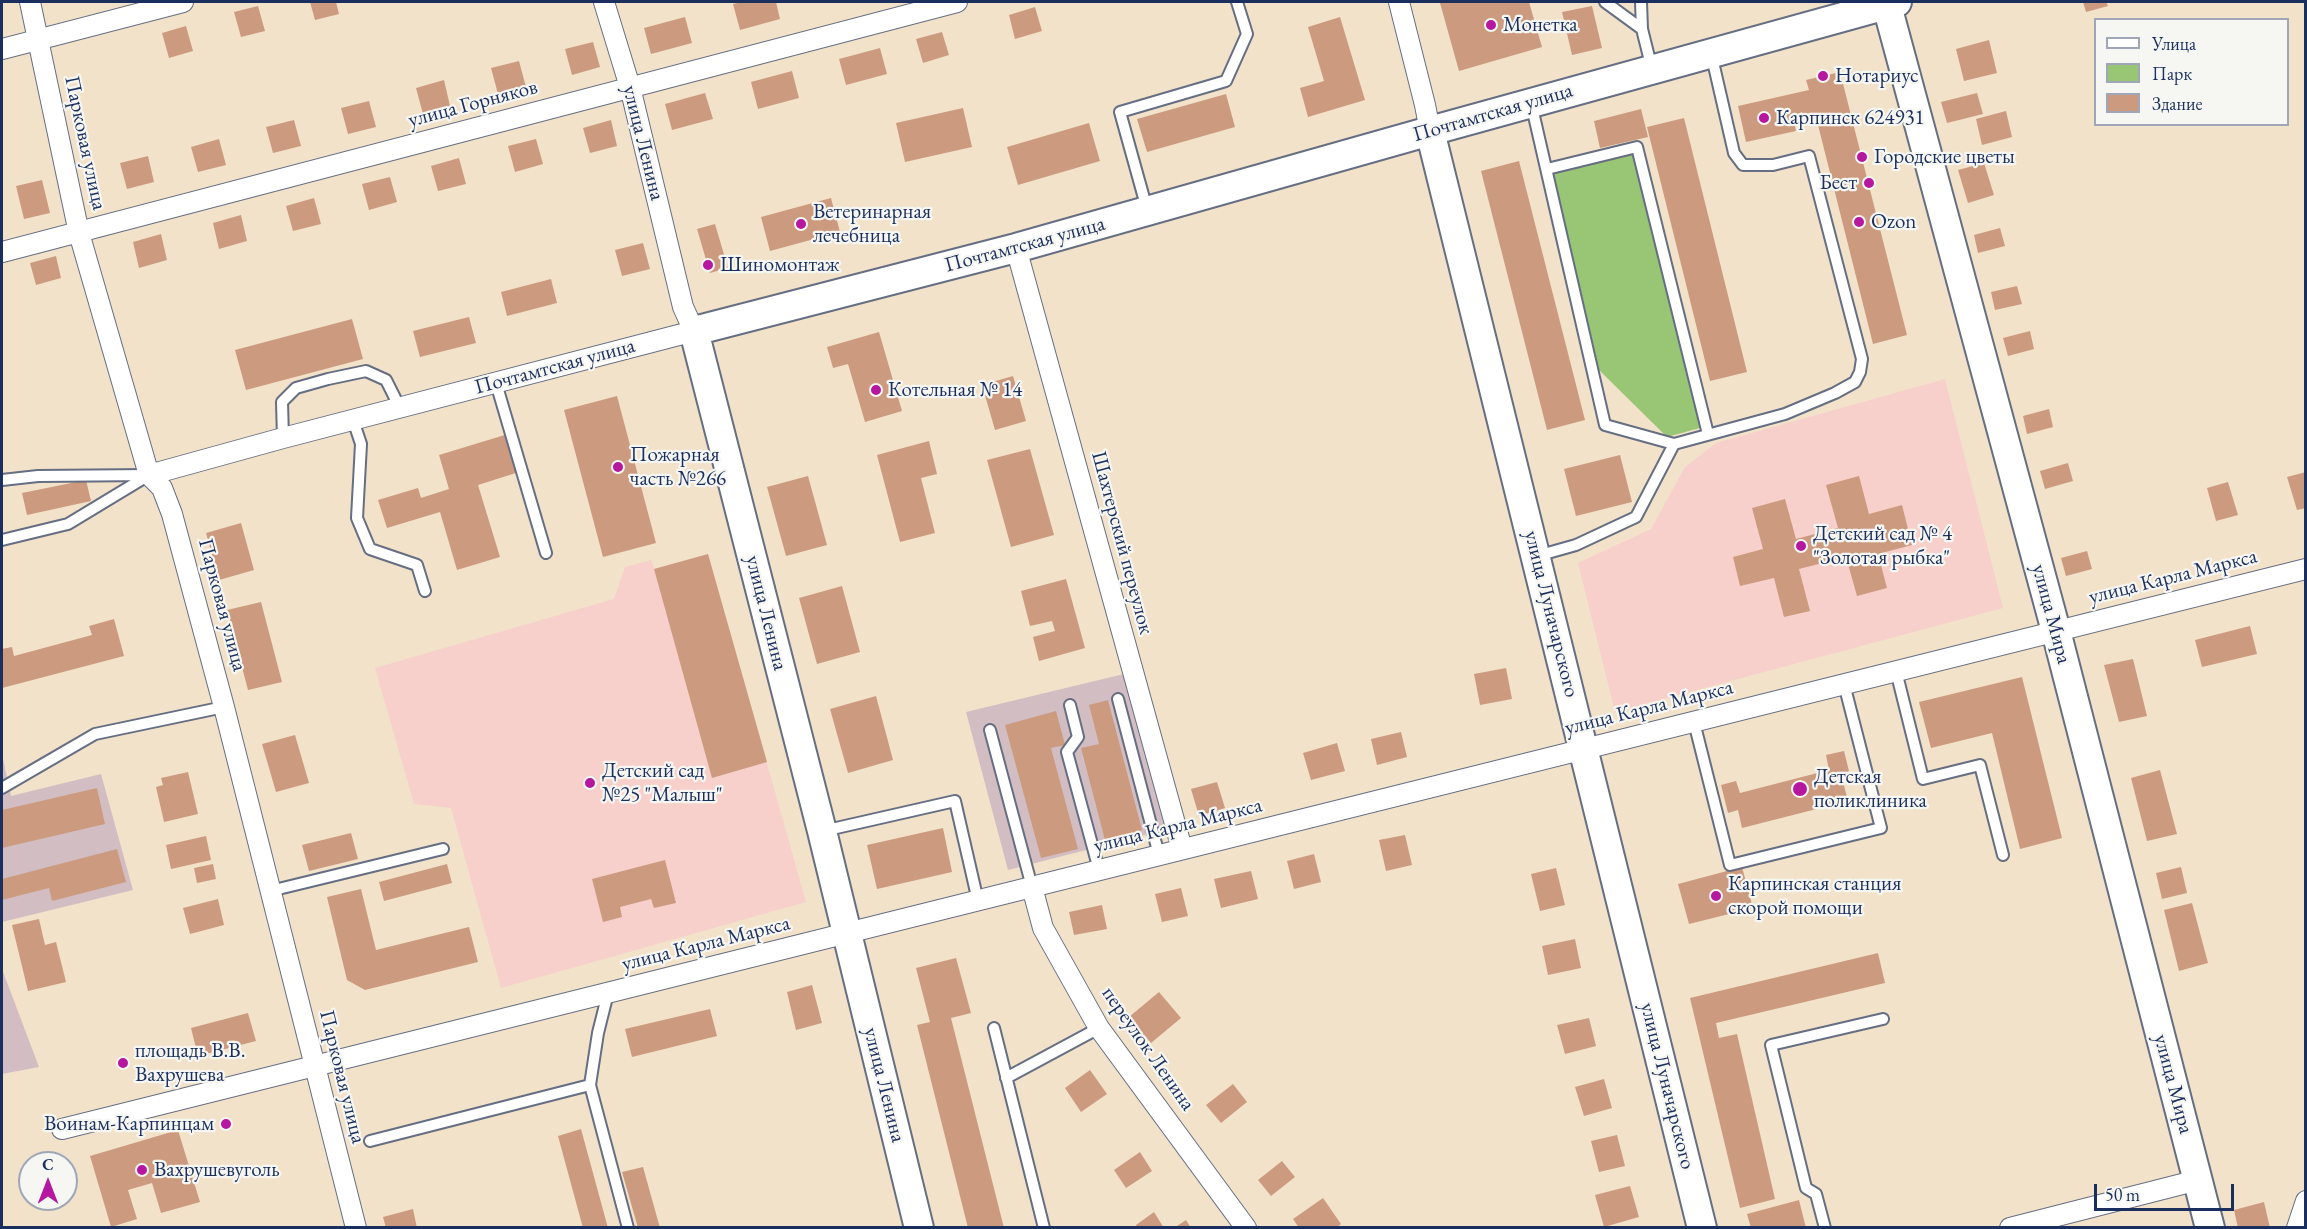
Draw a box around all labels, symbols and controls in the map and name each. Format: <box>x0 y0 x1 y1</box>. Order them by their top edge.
place label: Монетка <box>1503 12 1578 38</box>
marker: Монетка <box>1484 18 1498 32</box>
legend <box>2094 18 2289 126</box>
text: Улица <box>2152 32 2196 55</box>
text: Парк <box>2152 62 2192 85</box>
place label: Нотариус <box>1835 63 1919 89</box>
marker: Нотариус <box>1816 69 1830 83</box>
street label: Парковая улица <box>58 74 112 212</box>
street label: улица Горняков <box>406 75 540 133</box>
street label: Почтамтская улица <box>1410 78 1576 148</box>
street label: улица Ленина <box>617 83 669 203</box>
text: Здание <box>2152 92 2202 115</box>
place label: Карпинск 624931 <box>1776 105 1925 131</box>
marker: Карпинск 624931 <box>1757 111 1771 125</box>
place label: Городские цветы <box>1874 144 2015 170</box>
marker: Городские цветы <box>1855 150 1869 164</box>
place label: Бест <box>1820 170 1857 196</box>
marker: Бест <box>1862 176 1876 190</box>
place label: Ветеринарная лечебница <box>813 199 931 249</box>
place label: Ozon <box>1871 209 1916 235</box>
street label: Почтамтская улица <box>942 211 1108 279</box>
marker: Ozon <box>1852 215 1866 229</box>
marker: Ветеринарная лечебница <box>794 217 808 231</box>
place label: Шиномонтаж <box>720 252 840 278</box>
marker: Шиномонтаж <box>701 258 715 272</box>
street label: Почтамтская улица <box>472 333 638 401</box>
place label: Котельная № 14 <box>888 377 1022 403</box>
marker: Котельная № 14 <box>869 383 883 397</box>
place label: Пожарная часть №266 <box>630 442 726 492</box>
street label: Шахтерский переулок <box>1085 449 1159 637</box>
marker: Пожарная часть №266 <box>611 460 625 474</box>
place label: Детский сад № 4 "Золотая рыбка" <box>1813 521 1952 571</box>
street label: улица Луначарского <box>1518 528 1584 700</box>
street label: Парковая улица <box>192 536 252 674</box>
marker: Детский сад № 4 "Золотая рыбка" <box>1794 539 1808 553</box>
street label: улица Карла Маркса <box>2086 544 2260 610</box>
street label: улица Ленина <box>740 553 792 673</box>
street label: улица Мира <box>2026 561 2076 667</box>
street label: улица Карла Маркса <box>1562 675 1736 741</box>
place label: Детский сад №25 "Малыш" <box>602 758 723 808</box>
place label: Детская поликлиника <box>1814 764 1927 814</box>
marker: Детский сад №25 "Малыш" <box>583 776 597 790</box>
marker: Детская поликлиника <box>1791 780 1809 798</box>
street label: улица Карла Маркса <box>1091 793 1265 859</box>
place label: Карпинская станция скорой помощи <box>1728 871 1901 921</box>
marker: Карпинская станция скорой помощи <box>1709 889 1723 903</box>
street label: улица Карла Маркса <box>619 911 793 977</box>
street label: переулок Ленина <box>1096 982 1200 1116</box>
street label: улица Луначарского <box>1634 1000 1700 1172</box>
street label: Парковая улица <box>313 1008 371 1146</box>
street label: улица Ленина <box>858 1025 910 1145</box>
street label: улица Мира <box>2148 1031 2198 1137</box>
place label: площадь В.В. Вахрушева <box>135 1038 246 1088</box>
marker: площадь В.В. Вахрушева <box>116 1056 130 1070</box>
place label: Воинам-Карпинцам <box>44 1111 214 1137</box>
marker: Воинам-Карпинцам <box>219 1117 233 1131</box>
north arrow <box>18 1151 78 1211</box>
text: С <box>42 1154 54 1175</box>
place label: Вахрушевуголь <box>154 1157 280 1183</box>
marker: Вахрушевуголь <box>135 1163 149 1177</box>
scale bar <box>2097 1172 2236 1210</box>
text: 50 m <box>2105 1183 2140 1206</box>

